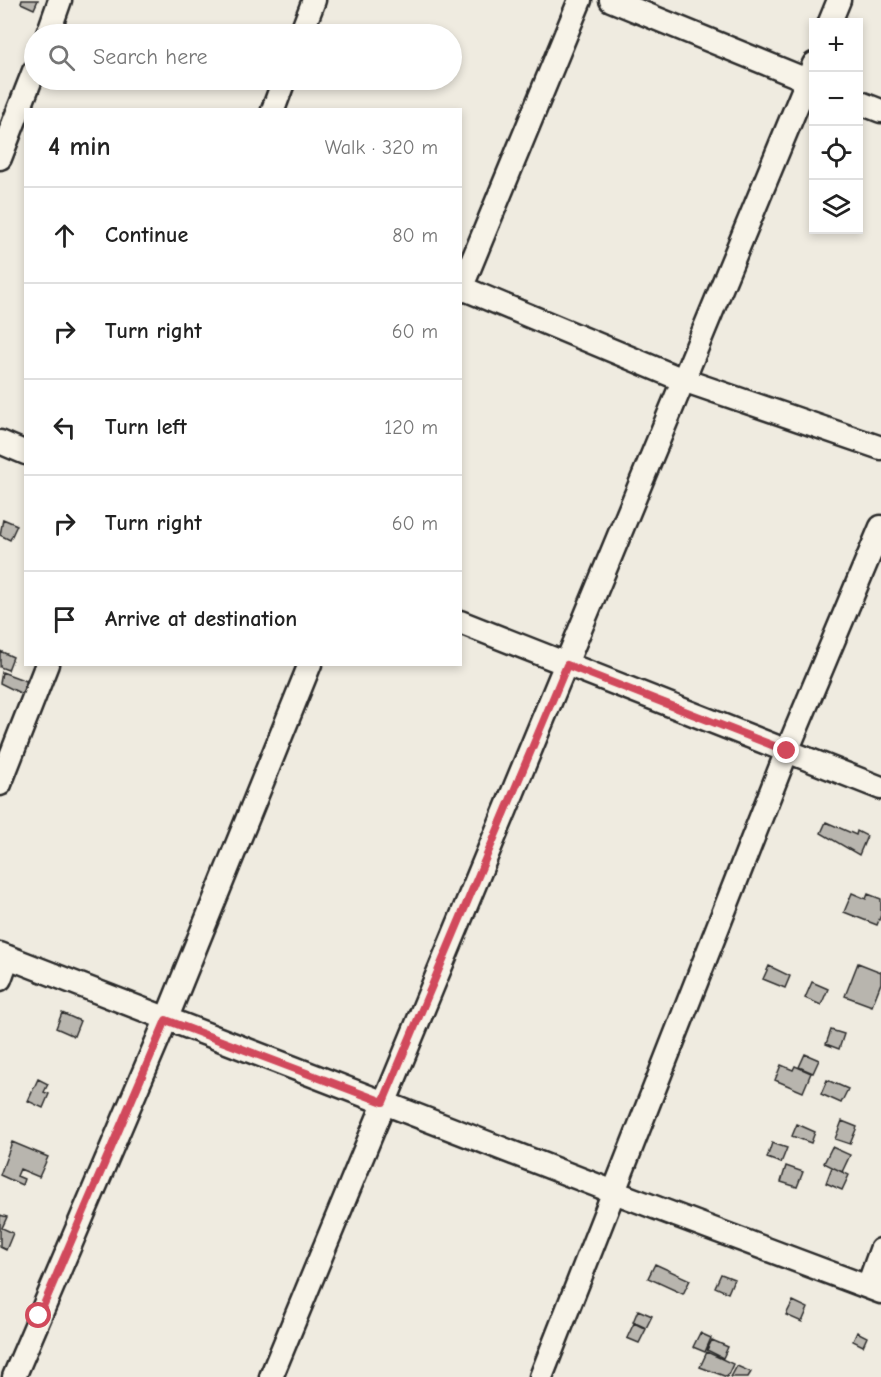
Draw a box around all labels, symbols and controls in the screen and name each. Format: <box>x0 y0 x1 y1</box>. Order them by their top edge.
map controls <box>809 18 863 234</box>
button: + <box>809 18 863 72</box>
search box <box>24 24 462 90</box>
icon: search <box>45 41 78 74</box>
text: Search here <box>93 44 208 70</box>
button: − <box>809 72 863 126</box>
button: locate <box>809 126 863 180</box>
text: 4 min <box>48 132 111 162</box>
text: Walk · 320 m <box>325 136 438 159</box>
button: layers <box>809 180 863 234</box>
icon: ahead <box>48 219 81 252</box>
text: Continue <box>105 222 188 248</box>
text: 80 m <box>392 224 438 247</box>
icon: right <box>48 315 81 348</box>
text: Turn right <box>105 318 202 344</box>
text: 60 m <box>392 320 438 343</box>
icon: left <box>48 411 81 444</box>
text: Turn left <box>105 414 187 440</box>
text: 120 m <box>384 416 438 439</box>
icon: right <box>48 507 81 540</box>
text: Turn right <box>105 510 202 536</box>
text: 60 m <box>392 512 438 535</box>
icon: arrive <box>48 603 81 636</box>
text: Arrive at destination <box>105 606 297 632</box>
route end <box>773 737 799 763</box>
route start <box>25 1302 51 1328</box>

